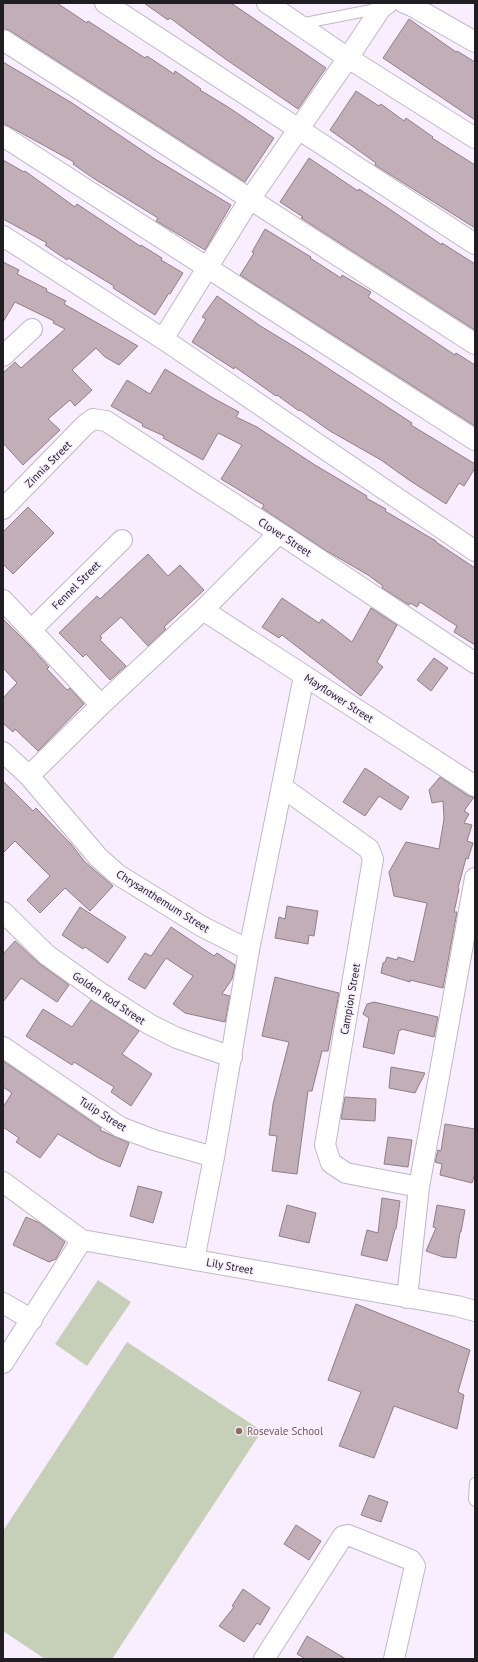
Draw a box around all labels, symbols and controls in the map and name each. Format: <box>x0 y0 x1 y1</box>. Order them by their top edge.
street label: Zinnia Street <box>22 438 74 490</box>
street label: Clover Street <box>256 515 315 560</box>
street label: Fennel Street <box>49 558 103 612</box>
street label: Mayflower Street <box>302 670 376 726</box>
street label: Chrysanthemum Street <box>114 867 212 936</box>
street label: Campion Street <box>337 962 363 1036</box>
street label: Golden Rod Street <box>70 968 148 1028</box>
street label: Tulip Street <box>76 1094 130 1134</box>
street label: Lily Street <box>205 1255 255 1277</box>
place label: Rosevale School <box>247 1424 324 1438</box>
marker: Rosevale School <box>234 1426 244 1436</box>

